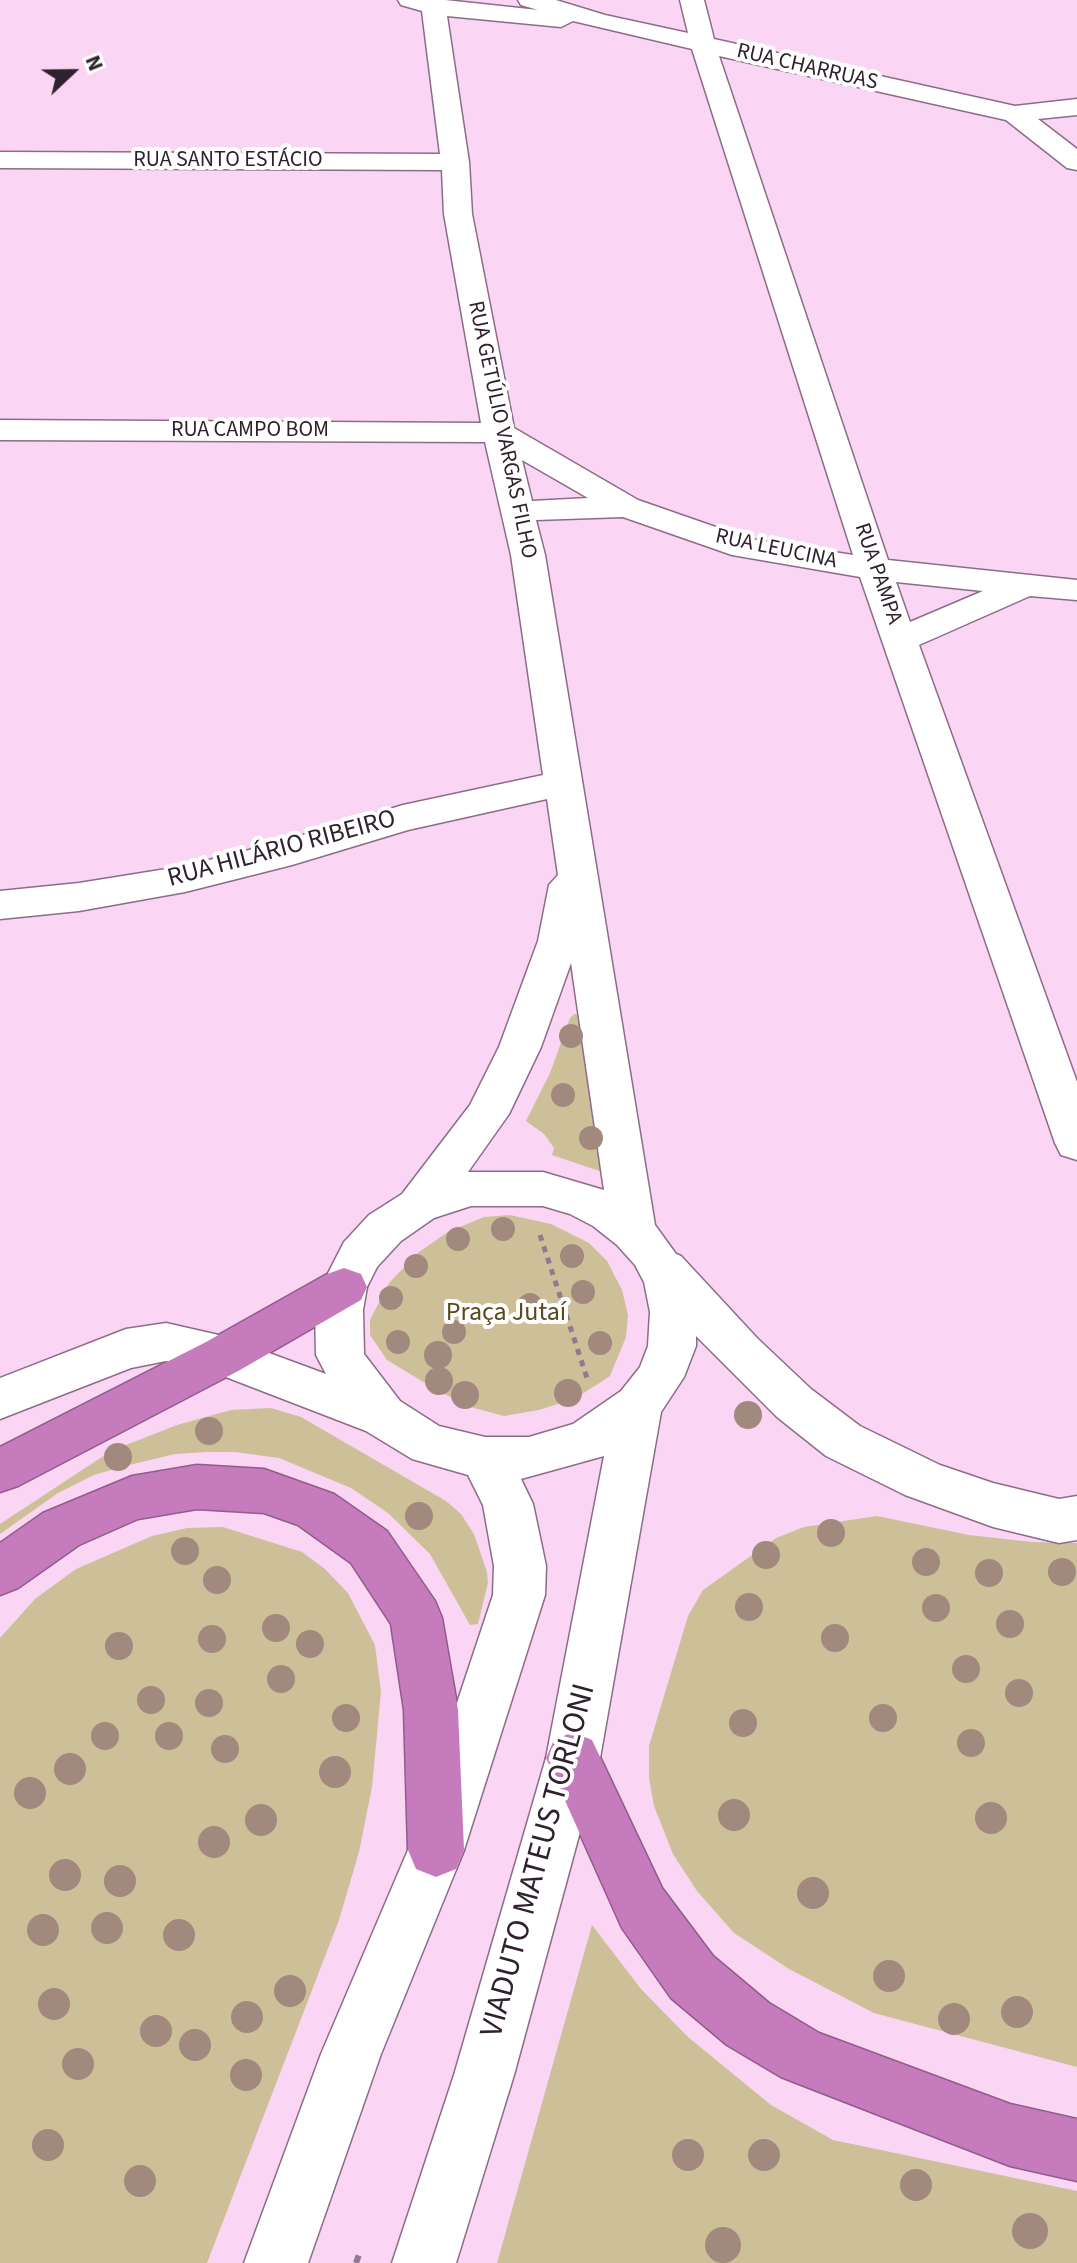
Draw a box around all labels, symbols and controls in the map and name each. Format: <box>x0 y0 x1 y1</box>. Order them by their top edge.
north arrow <box>32 32 112 112</box>
street label: RUA CHARRUAS <box>734 39 880 97</box>
text: N <box>77 50 112 76</box>
street label: RUA SANTO ESTÁCIO <box>133 148 323 174</box>
street label: RUA GETÚLIO VARGAS FILHO <box>461 299 541 561</box>
street label: RUA CAMPO BOM <box>171 418 329 444</box>
street label: RUA PAMPA <box>847 520 907 628</box>
street label: RUA LEUCINA <box>713 524 839 576</box>
street label: RUA HILÁRIO RIBEIRO <box>165 805 399 895</box>
park label: Praça Jutaí <box>446 1298 566 1330</box>
street label: VIADUTO MATEUS TORLONI <box>474 1680 606 2042</box>

